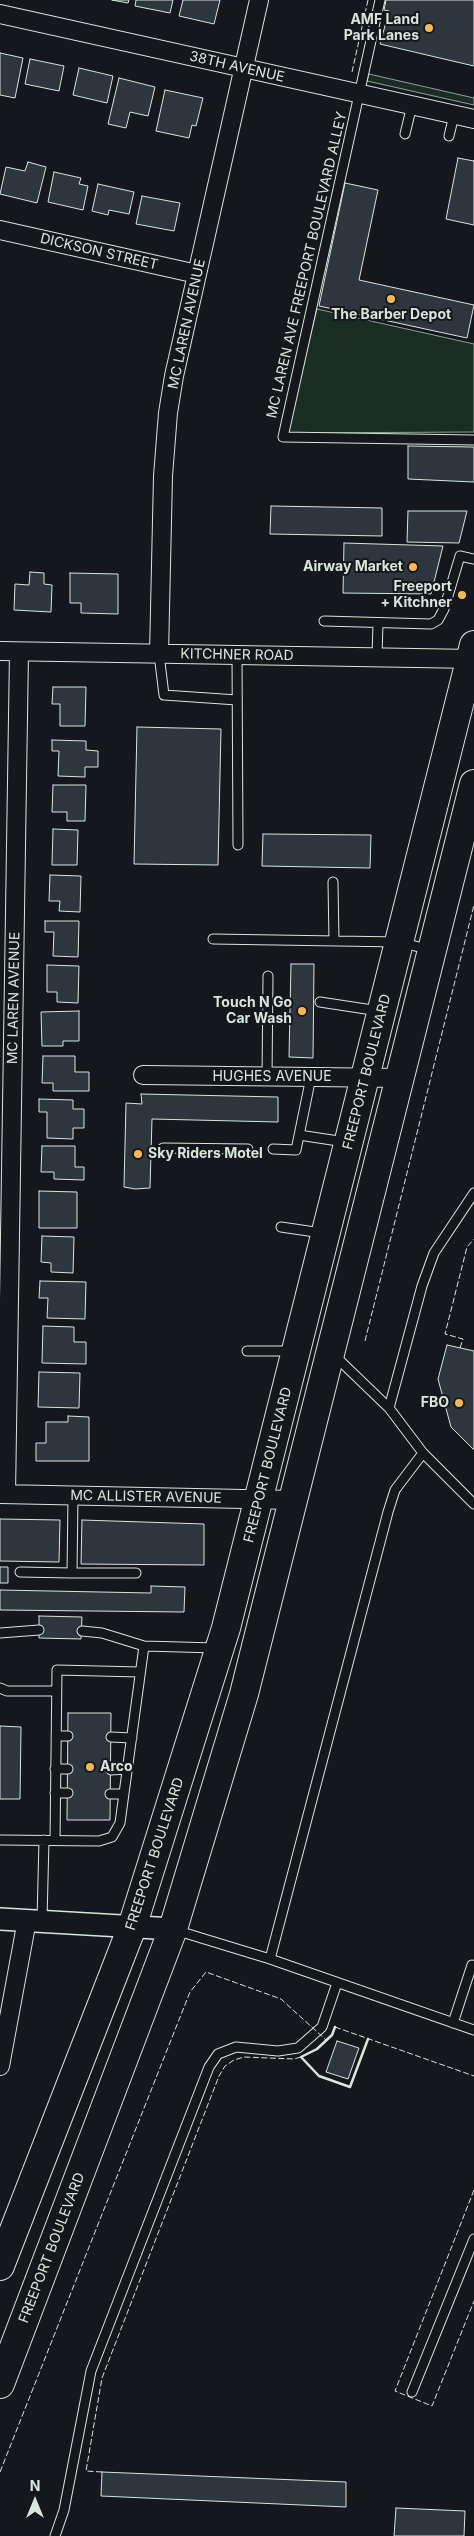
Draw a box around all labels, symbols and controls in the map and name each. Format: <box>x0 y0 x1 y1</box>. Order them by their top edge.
place label: AMF Land Park Lanes <box>344 12 419 44</box>
marker: AMF Land Park Lanes <box>423 22 435 34</box>
street label: 38TH AVENUE <box>188 48 286 86</box>
street label: MC LAREN AVE FREEPORT BOULEVARD ALLEY <box>263 110 351 420</box>
street label: DICKSON STREET <box>38 230 160 274</box>
street label: MC LAREN AVENUE <box>165 257 209 391</box>
marker: The Barber Depot <box>385 293 397 305</box>
place label: The Barber Depot <box>331 307 451 323</box>
place label: Airway Market <box>303 559 403 575</box>
marker: Airway Market <box>407 561 419 573</box>
place label: Freeport + Kitchner <box>381 579 452 612</box>
marker: Freeport + Kitchner <box>456 589 468 601</box>
street label: KITCHNER ROAD <box>180 646 294 664</box>
street label: MC LAREN AVENUE <box>4 932 24 1064</box>
street label: FREEPORT BOULEVARD <box>340 992 394 1152</box>
place label: Touch N Go Car Wash <box>213 995 292 1028</box>
marker: Touch N Go Car Wash <box>296 1005 308 1017</box>
street label: HUGHES AVENUE <box>212 1069 332 1085</box>
place label: Sky Riders Motel <box>148 1146 263 1162</box>
marker: Sky Riders Motel <box>132 1148 144 1160</box>
street label: FREEPORT BOULEVARD <box>241 1385 295 1545</box>
place label: FBO <box>421 1395 449 1411</box>
marker: FBO <box>453 1397 465 1409</box>
street label: MC ALLISTER AVENUE <box>70 1487 222 1507</box>
place label: Arco <box>100 1759 133 1775</box>
marker: Arco <box>84 1761 96 1773</box>
street label: FREEPORT BOULEVARD <box>122 1775 188 1933</box>
street label: FREEPORT BOULEVARD <box>16 2170 88 2326</box>
north arrow <box>10 2476 60 2526</box>
text: N <box>30 2477 40 2494</box>

